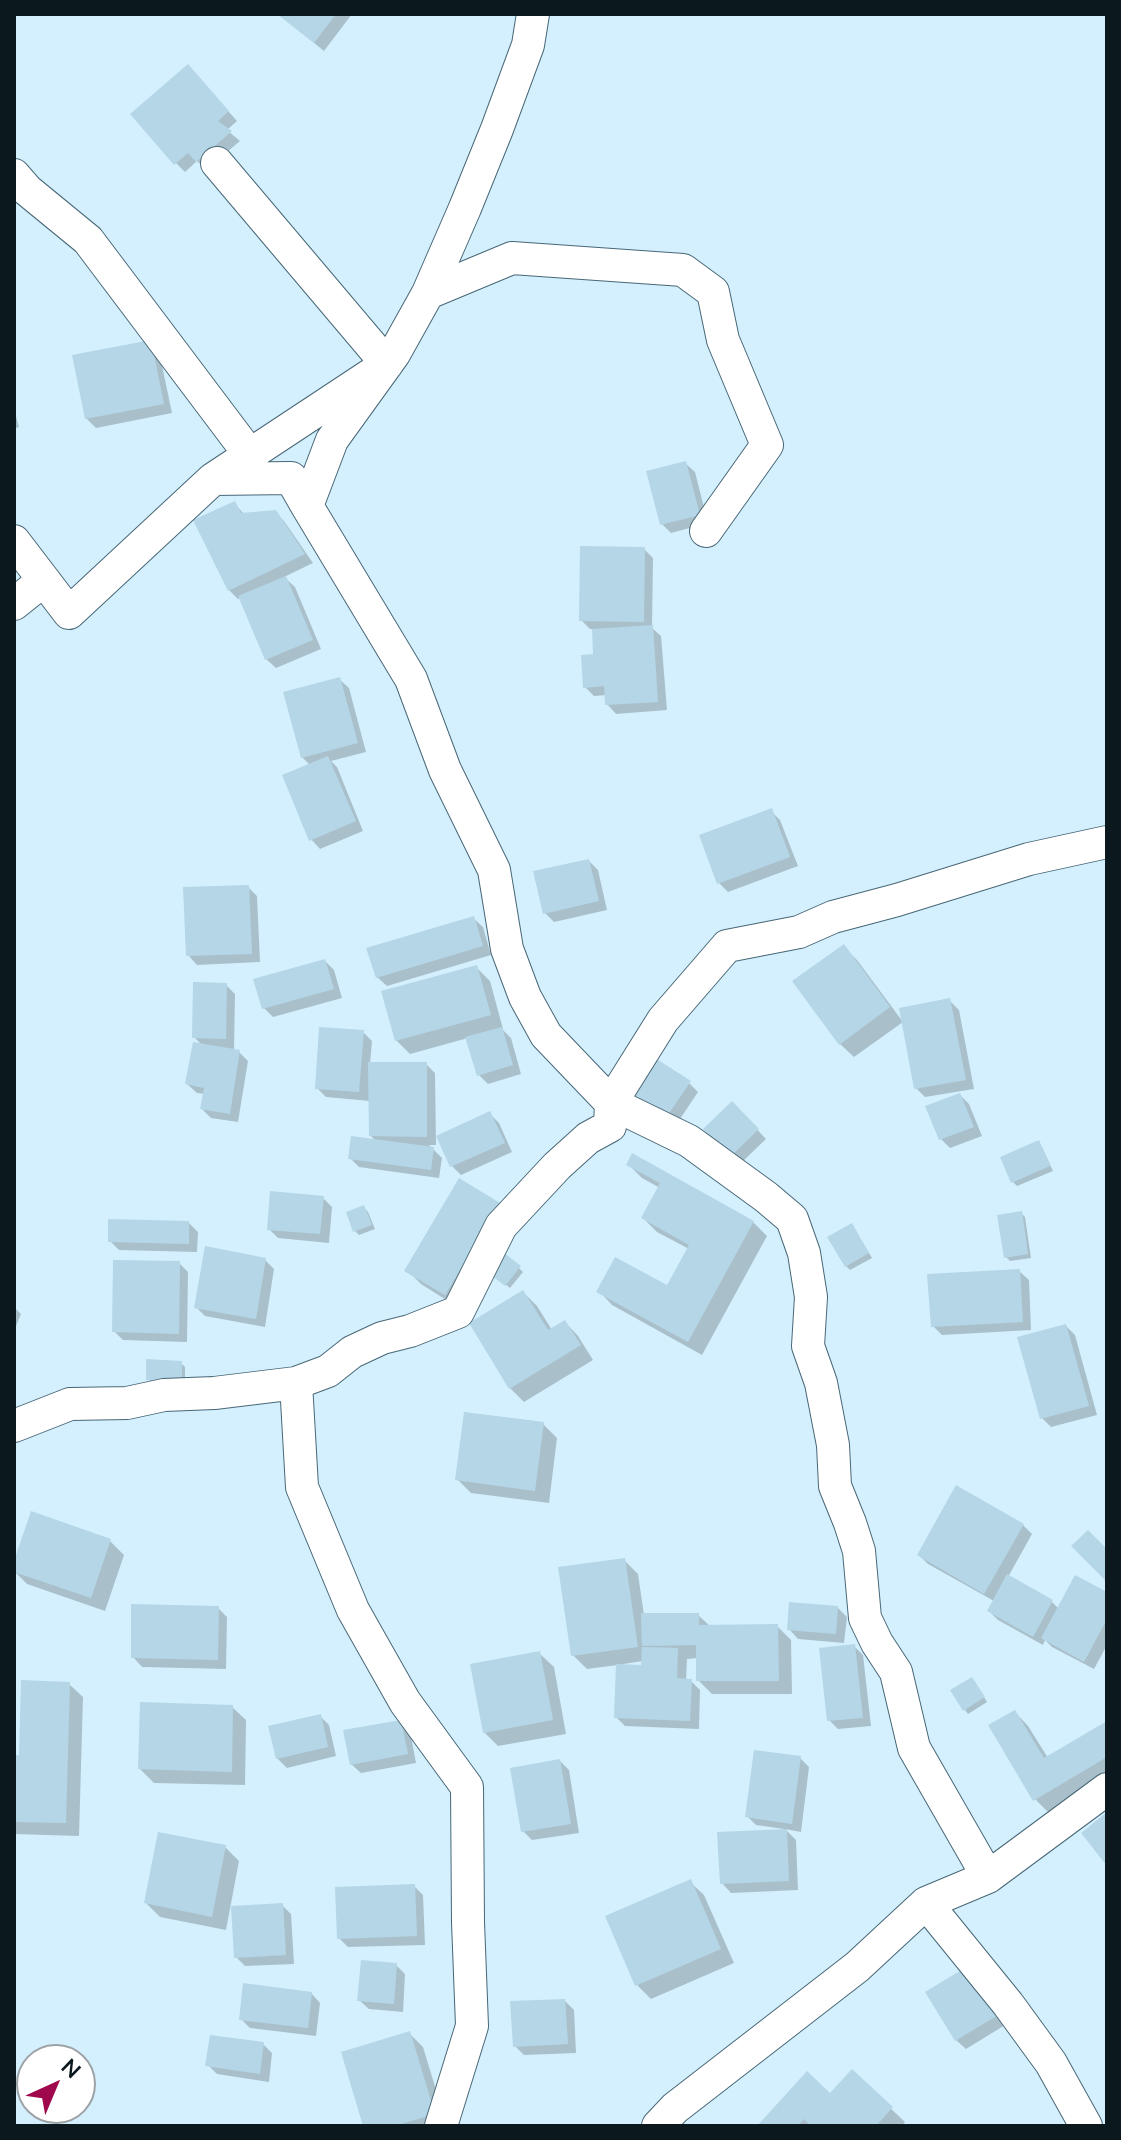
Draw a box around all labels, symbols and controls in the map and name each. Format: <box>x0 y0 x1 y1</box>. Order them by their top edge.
north arrow <box>16 2044 96 2124</box>
text: N <box>56 2052 87 2084</box>

